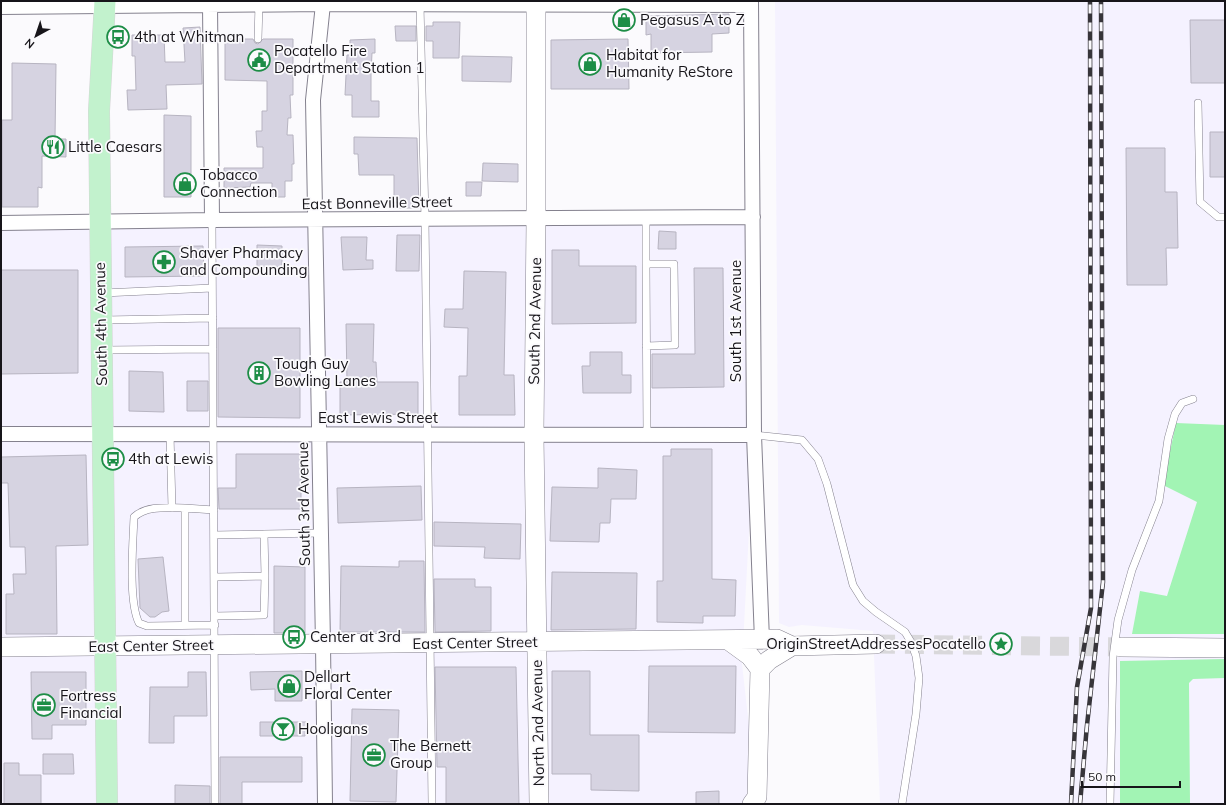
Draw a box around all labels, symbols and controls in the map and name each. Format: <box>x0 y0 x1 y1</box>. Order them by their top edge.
shop icon: Pegasus A to Z <box>611 7 637 33</box>
place label: Pegasus A to Z <box>640 10 745 29</box>
north arrow <box>16 16 56 56</box>
bus stop icon: 4th at Whitman <box>105 24 131 50</box>
place label: 4th at Whitman <box>134 27 244 46</box>
text: N <box>22 36 37 52</box>
place label: Pocatello Fire Department Station 1 <box>274 41 424 77</box>
place label: Habitat for Humanity ReStore <box>606 45 733 81</box>
public building icon: Pocatello Fire Department Station 1 <box>246 47 272 73</box>
shop icon: Habitat for Humanity ReStore <box>577 51 603 77</box>
restaurant icon: Little Caesars <box>40 134 66 160</box>
place label: Little Caesars <box>68 137 162 156</box>
place label: Tobacco Connection <box>200 165 278 201</box>
shop icon: Tobacco Connection <box>172 171 198 197</box>
street label: East Bonneville Street <box>301 192 453 213</box>
place label: Shaver Pharmacy and Compounding <box>180 243 308 279</box>
pharmacy icon: Shaver Pharmacy and Compounding <box>151 249 177 275</box>
street label: South 2nd Avenue <box>524 257 545 385</box>
street label: South 1st Avenue <box>726 260 745 382</box>
street label: South 4th Avenue <box>90 262 111 386</box>
place label: Tough Guy Bowling Lanes <box>274 354 376 390</box>
building icon: Tough Guy Bowling Lanes <box>246 360 272 386</box>
street label: East Lewis Street <box>318 408 438 427</box>
street label: South 3rd Avenue <box>293 442 314 566</box>
bus stop icon: 4th at Lewis <box>100 446 126 472</box>
place label: 4th at Lewis <box>128 449 213 468</box>
bus stop icon: Center at 3rd <box>281 624 307 650</box>
place label: Center at 3rd <box>310 627 401 646</box>
place icon: OriginStreetAddressesPocatello <box>988 631 1014 657</box>
street label: East Center Street <box>412 632 538 653</box>
place label: OriginStreetAddressesPocatello <box>766 634 986 653</box>
street label: East Center Street <box>88 635 214 656</box>
street label: North 2nd Avenue <box>527 660 548 786</box>
place label: Dellart Floral Center <box>304 667 392 703</box>
shop icon: Dellart Floral Center <box>276 673 302 699</box>
place label: Fortress Financial <box>60 686 122 722</box>
office icon: Fortress Financial <box>31 692 57 718</box>
bar icon: Hooligans <box>270 716 296 742</box>
place label: Hooligans <box>298 719 368 738</box>
place label: The Bernett Group <box>390 736 471 772</box>
office icon: The Bernett Group <box>361 742 387 768</box>
scale bar <box>1082 763 1180 789</box>
text: 50 m <box>1088 769 1116 784</box>

